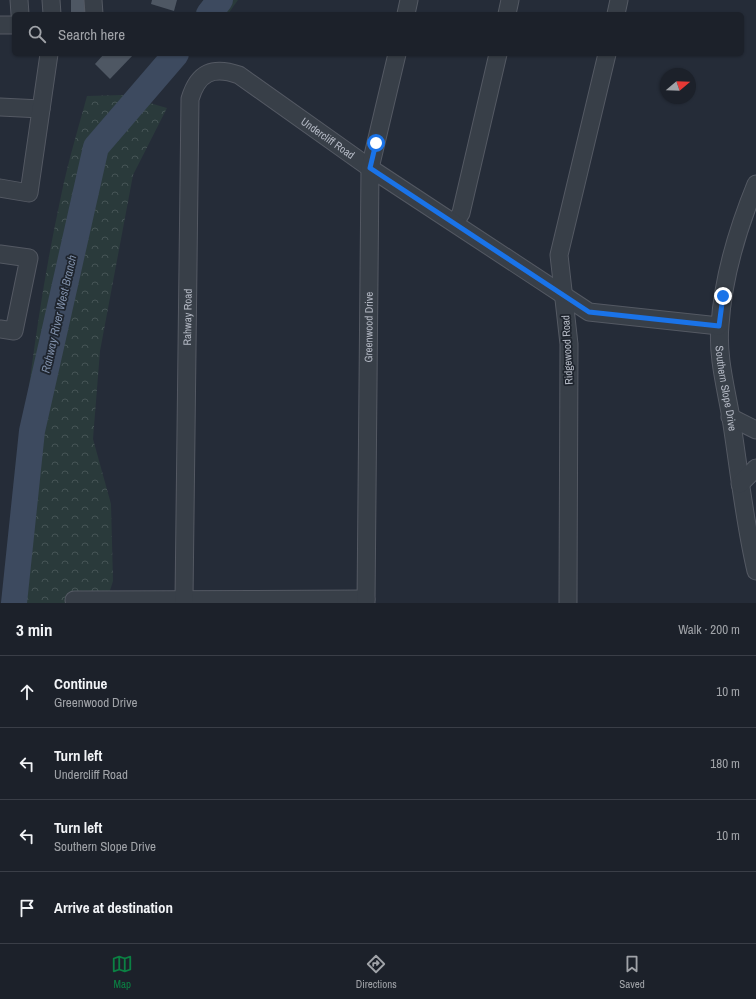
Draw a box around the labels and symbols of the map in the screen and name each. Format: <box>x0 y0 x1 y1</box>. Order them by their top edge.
north arrow <box>660 68 696 104</box>
street label: Undercliff Road <box>298 114 357 162</box>
route start <box>367 134 385 152</box>
water label: Rahway River West Branch <box>38 253 80 375</box>
route end <box>714 287 732 305</box>
street label: Rahway Road <box>180 289 195 345</box>
street label: Greenwood Drive <box>361 292 376 363</box>
street label: Ridgewood Road <box>558 315 576 385</box>
street label: Southern Slope Drive <box>713 345 740 432</box>

